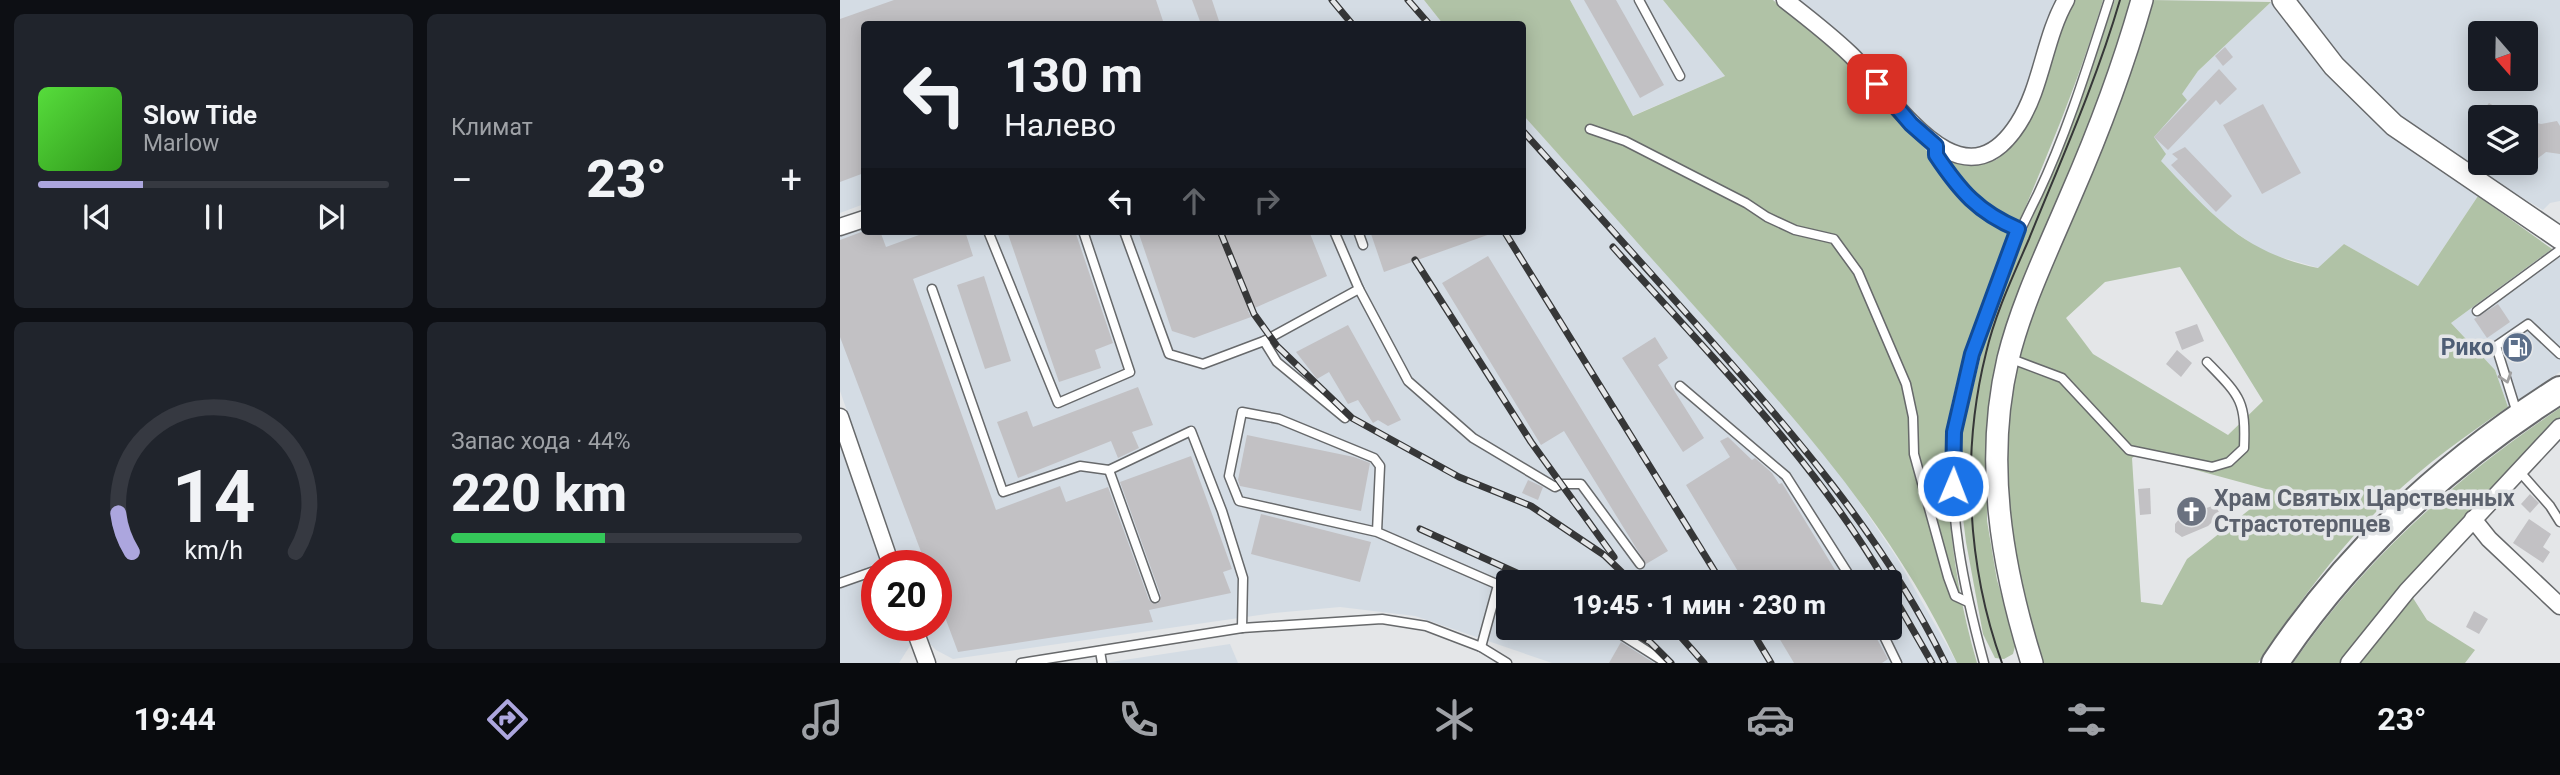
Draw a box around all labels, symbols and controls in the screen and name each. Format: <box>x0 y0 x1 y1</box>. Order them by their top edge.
north arrow <box>2468 21 2538 91</box>
map controls <box>2468 21 2538 175</box>
text: 130 m <box>1004 47 1143 104</box>
icon: left <box>889 49 980 140</box>
pin <box>1847 54 1907 114</box>
icon: arrive <box>1858 65 1896 103</box>
text: Slow Tide <box>143 100 257 130</box>
button: layers <box>2468 105 2538 175</box>
text: Налево <box>1004 106 1116 144</box>
text: Климат <box>451 114 533 141</box>
text: Marlow <box>143 130 219 157</box>
text: 23° <box>586 149 667 210</box>
text: − <box>451 158 473 202</box>
text: + <box>780 158 802 202</box>
icon: left <box>1102 182 1140 220</box>
icon: ahead <box>1175 182 1213 220</box>
icon: right <box>1248 182 1286 220</box>
icon: previous <box>78 198 116 236</box>
icon: pause <box>195 198 233 236</box>
icon: next <box>312 198 350 236</box>
fuel station icon: Рико <box>2500 330 2534 364</box>
place label: Рико <box>2441 334 2494 361</box>
one-way arrow <box>2498 371 2512 384</box>
text: Запас хода · 44% <box>451 428 631 455</box>
position arrow <box>1916 449 1990 523</box>
text: 14 <box>172 454 255 540</box>
text: 220 km <box>451 463 627 524</box>
place label: Храм Святых Царственных Страстотерпцев <box>2214 485 2515 538</box>
church icon: Храм Святых Царственных Страстотерпцев <box>2174 494 2208 528</box>
text: km/h <box>184 535 243 564</box>
speed limit sign: 20 <box>861 550 952 641</box>
text: 19:45 · 1 мин · 230 m <box>1572 590 1826 620</box>
icon: directions <box>483 695 532 744</box>
icon: music <box>798 695 847 744</box>
icon: phone <box>1114 695 1163 744</box>
icon: climate <box>1430 695 1479 744</box>
icon: car <box>1746 695 1795 744</box>
icon: filters <box>2062 695 2111 744</box>
text: 19:44 <box>133 700 216 738</box>
text: 23° <box>2377 700 2427 738</box>

